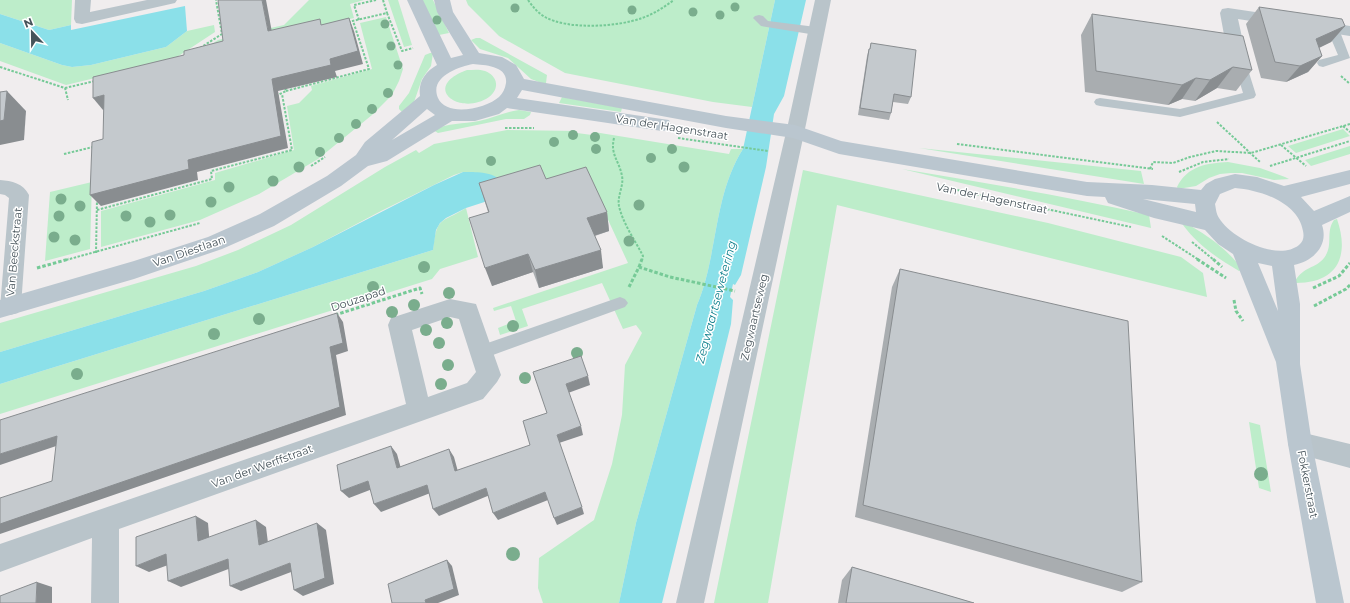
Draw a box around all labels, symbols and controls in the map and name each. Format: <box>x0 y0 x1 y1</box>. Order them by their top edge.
north arrow <box>12 12 52 52</box>
text: N <box>22 15 35 31</box>
street label: Van der Hagenstraat <box>615 111 730 143</box>
street label: Van der Hagenstraat <box>935 179 1050 217</box>
street label: Van Beeckstraat <box>3 206 25 297</box>
street label: Van Diestlaan <box>151 232 227 270</box>
water label: Zegwaartsewetering <box>692 239 739 366</box>
street label: Zegwaartseweg <box>737 272 771 362</box>
street label: Douzapad <box>329 284 387 314</box>
street label: Van der Werffstraat <box>209 441 315 491</box>
street label: Fokkerstraat <box>1295 449 1322 520</box>

